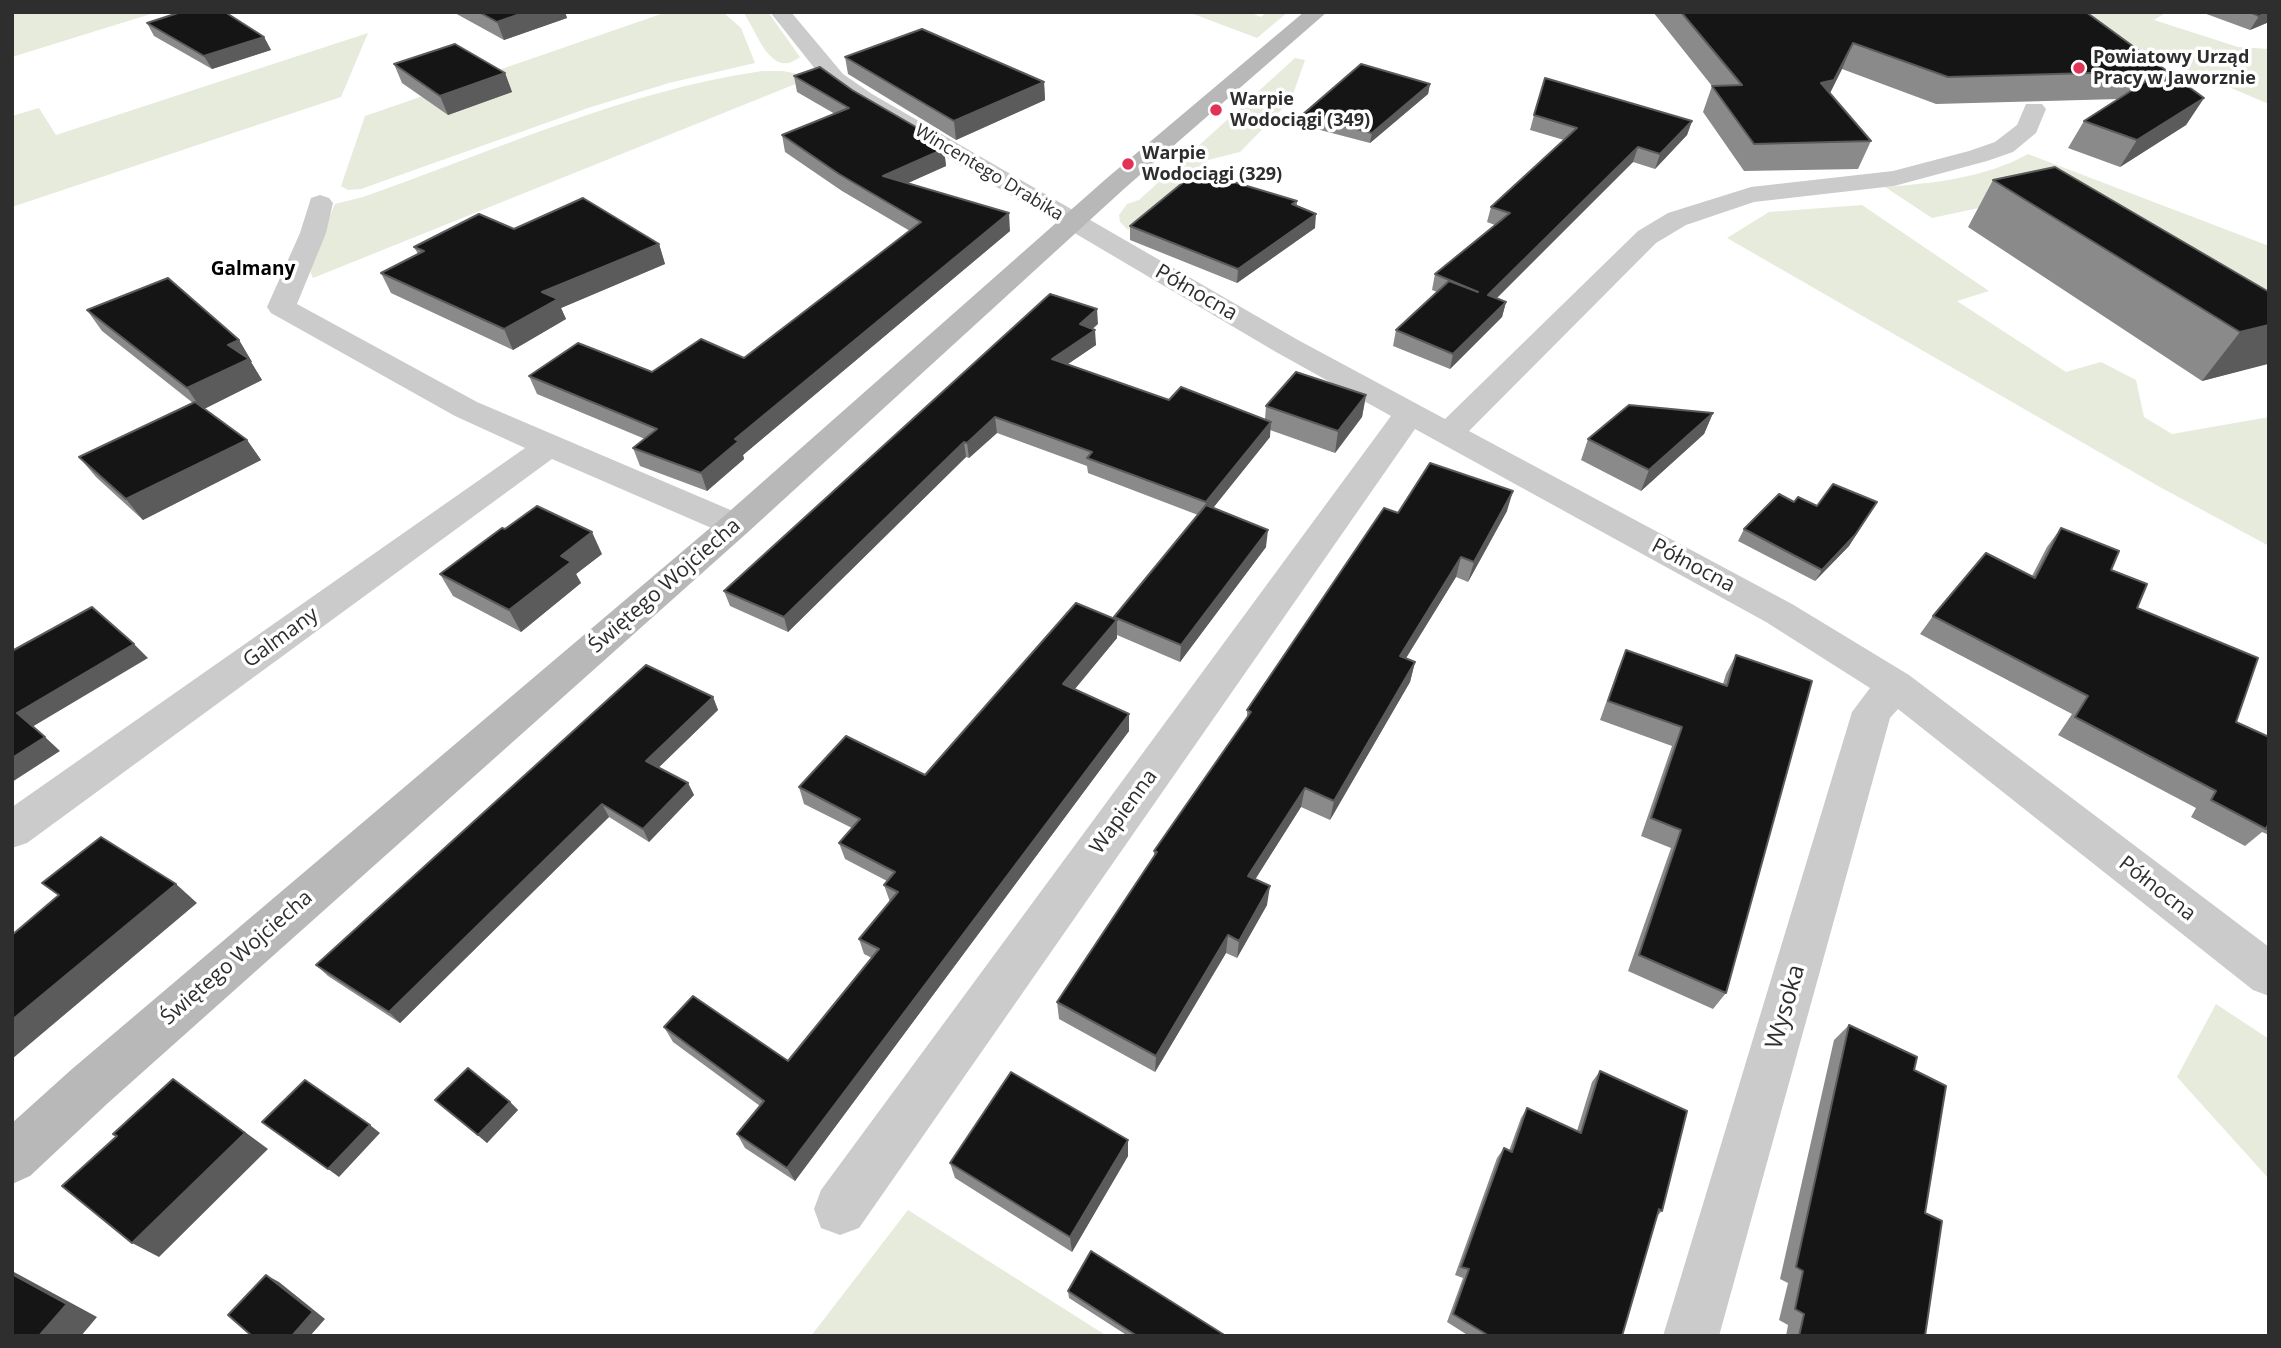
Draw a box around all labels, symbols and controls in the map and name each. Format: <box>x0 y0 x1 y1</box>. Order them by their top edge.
place label: Powiatowy Urząd Pracy w Jaworznie <box>2093 47 2256 90</box>
marker: Powiatowy Urząd Pracy w Jaworznie <box>2071 60 2087 76</box>
place label: Warpie Wodociągi (349) <box>1230 89 1370 132</box>
marker: Warpie Wodociągi (349) <box>1208 102 1224 118</box>
street label: Wincentego Drabika <box>911 120 1067 226</box>
place label: Warpie Wodociągi (329) <box>1142 143 1282 186</box>
marker: Warpie Wodociągi (329) <box>1120 156 1136 172</box>
district label: Galmany <box>211 259 295 281</box>
street label: Północna <box>1150 259 1242 327</box>
street label: Świętego Wojciecha <box>584 513 746 659</box>
street label: Północna <box>1647 534 1739 598</box>
street label: Galmany <box>239 602 323 674</box>
street label: Wapienna <box>1085 765 1163 859</box>
street label: Północna <box>2114 851 2200 927</box>
street label: Świętego Wojciecha <box>156 885 318 1031</box>
street label: Wysoka <box>1760 962 1812 1052</box>

